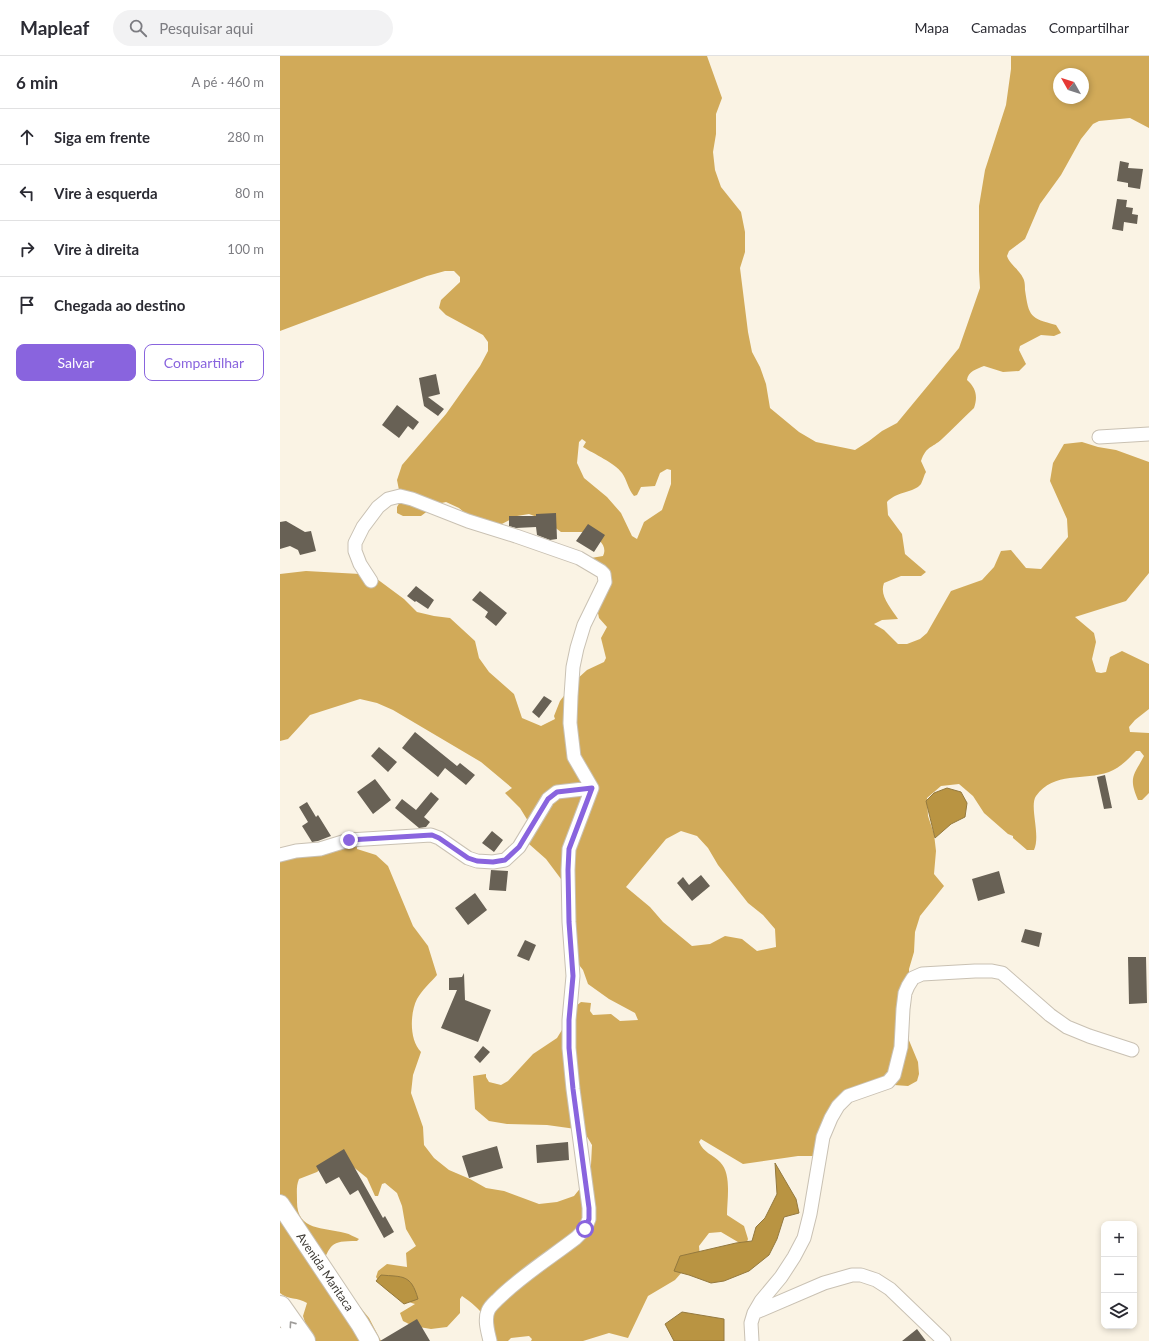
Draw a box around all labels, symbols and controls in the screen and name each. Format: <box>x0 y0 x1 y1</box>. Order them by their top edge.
search box <box>113 10 393 46</box>
text: Mapleaf <box>20 16 89 39</box>
icon: search <box>127 17 149 39</box>
text: Pesquisar aqui <box>159 19 253 37</box>
text: Mapa <box>914 19 949 36</box>
text: Camadas <box>971 19 1027 36</box>
text: Compartilhar <box>1049 19 1129 36</box>
north arrow <box>1053 68 1089 104</box>
text: 6 min <box>16 72 58 93</box>
text: A pé · 460 m <box>191 74 264 90</box>
icon: ahead <box>16 126 38 148</box>
text: Siga em frente <box>54 128 150 146</box>
text: 280 m <box>227 129 264 145</box>
icon: left <box>16 182 38 204</box>
text: Vire à esquerda <box>54 184 158 202</box>
text: 80 m <box>235 185 264 201</box>
icon: right <box>16 238 38 260</box>
text: Vire à direita <box>54 240 139 258</box>
text: 100 m <box>227 241 264 257</box>
icon: arrive <box>16 294 38 316</box>
text: Chegada ao destino <box>54 296 185 314</box>
button: Salvar <box>16 344 136 381</box>
button: Compartilhar <box>144 344 264 381</box>
route end <box>340 831 358 849</box>
route start <box>576 1220 594 1238</box>
map controls <box>1101 1221 1137 1329</box>
button: + <box>1101 1221 1137 1257</box>
street label: Avenida Maritaca <box>294 1230 357 1314</box>
button: − <box>1101 1257 1137 1293</box>
button: layers <box>1101 1293 1137 1329</box>
one-way arrow <box>289 1321 297 1328</box>

